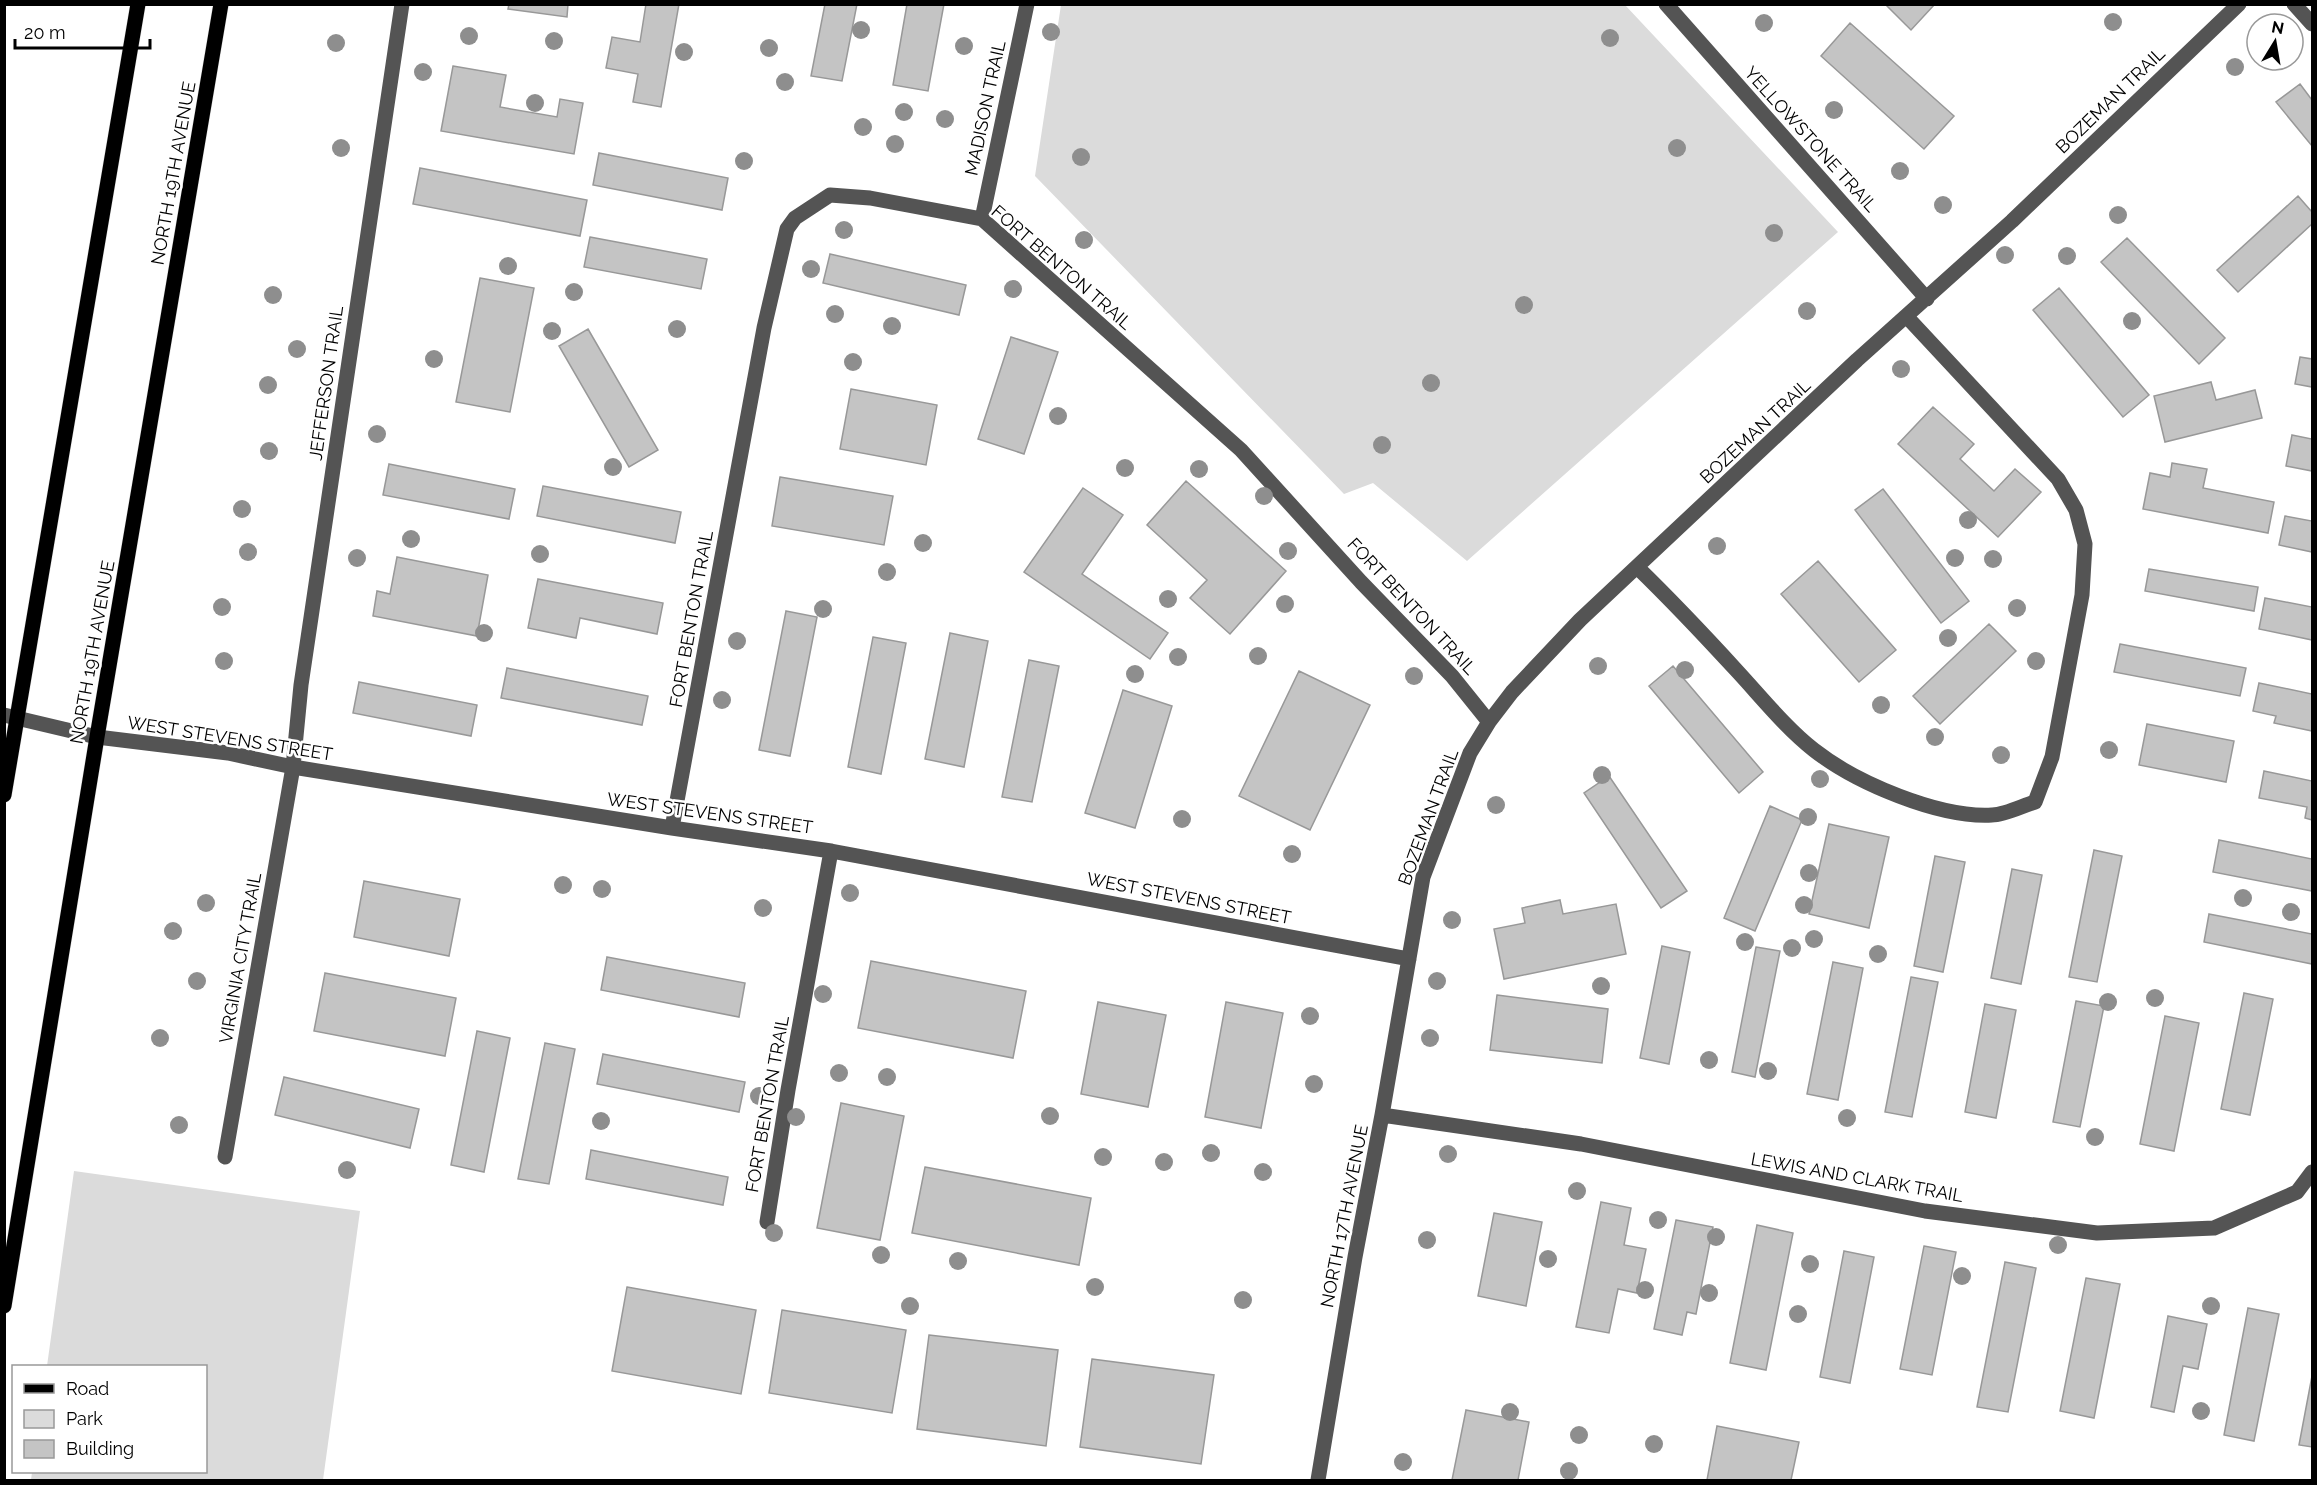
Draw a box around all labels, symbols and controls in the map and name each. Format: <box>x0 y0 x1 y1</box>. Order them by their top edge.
scale bar <box>15 12 150 50</box>
north arrow <box>2245 12 2305 72</box>
text: N <box>2270 17 2286 38</box>
text: 20 m <box>24 22 66 43</box>
street label: MADISON TRAIL <box>960 38 1010 177</box>
street label: BOZEMAN TRAIL <box>2051 42 2169 157</box>
street label: YELLOWSTONE TRAIL <box>1740 62 1882 216</box>
street label: NORTH 19TH AVENUE <box>147 80 199 266</box>
street label: FORT BENTON TRAIL <box>987 200 1137 334</box>
street label: JEFFERSON TRAIL <box>305 304 347 462</box>
street label: BOZEMAN TRAIL <box>1695 374 1815 488</box>
street label: FORT BENTON TRAIL <box>665 528 717 709</box>
street label: FORT BENTON TRAIL <box>1343 533 1481 679</box>
street label: NORTH 19TH AVENUE <box>66 559 118 745</box>
street label: WEST STEVENS STREET <box>126 711 334 765</box>
street label: BOZEMAN TRAIL <box>1394 746 1463 888</box>
street label: WEST STEVENS STREET <box>606 788 814 838</box>
street label: WEST STEVENS STREET <box>1085 868 1293 928</box>
street label: VIRGINIA CITY TRAIL <box>215 870 265 1045</box>
street label: FORT BENTON TRAIL <box>741 1013 793 1194</box>
street label: NORTH 17TH AVENUE <box>1316 1123 1372 1309</box>
street label: LEWIS AND CLARK TRAIL <box>1749 1148 1965 1206</box>
legend <box>12 1365 207 1473</box>
text: Road <box>66 1378 109 1399</box>
text: Park <box>66 1408 103 1429</box>
text: Building <box>66 1438 134 1459</box>

